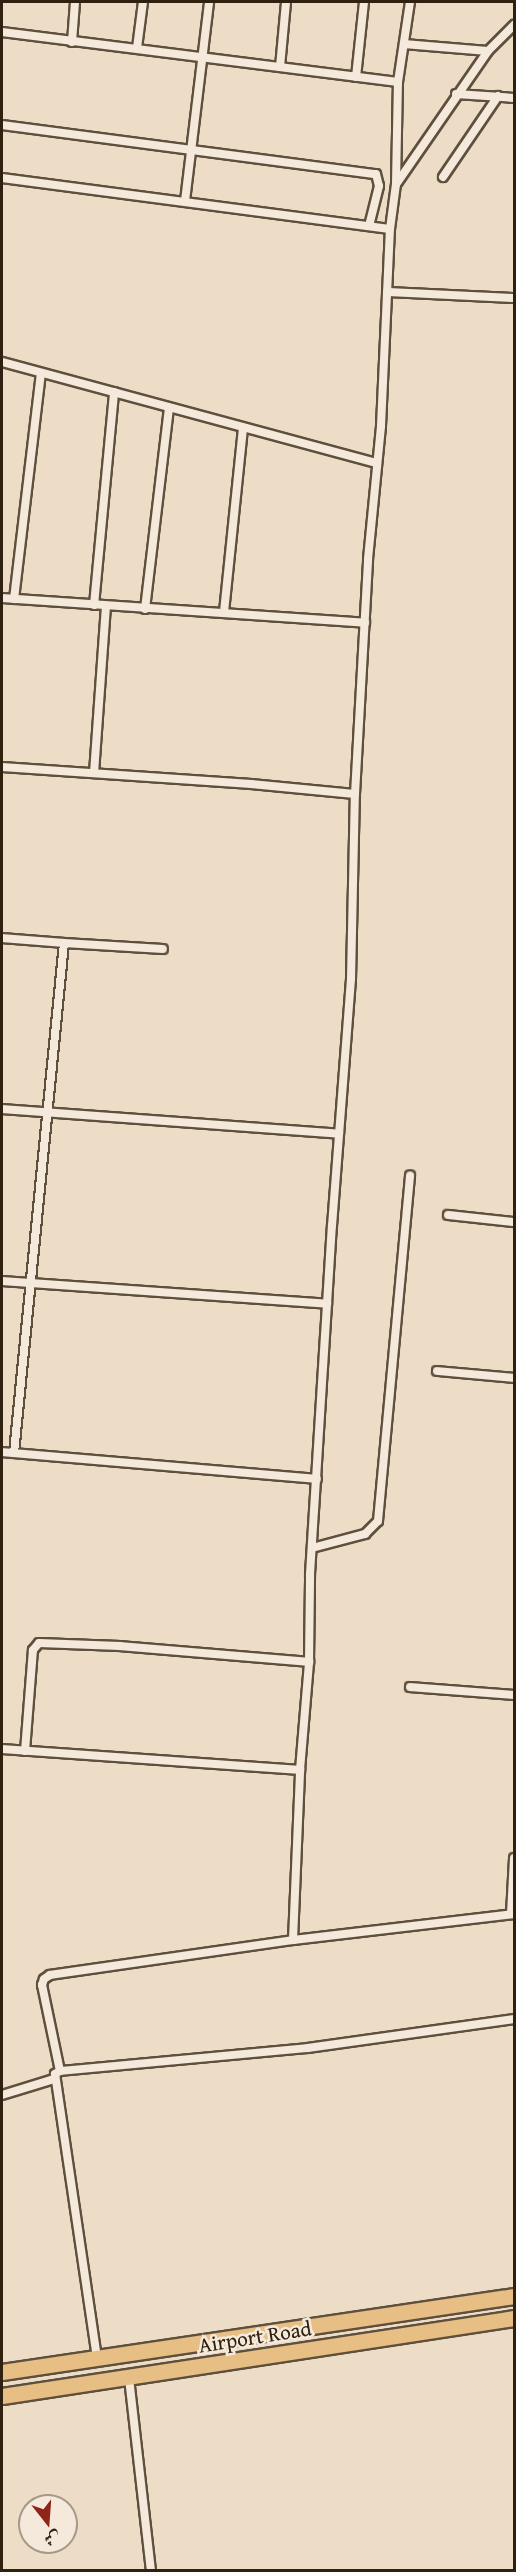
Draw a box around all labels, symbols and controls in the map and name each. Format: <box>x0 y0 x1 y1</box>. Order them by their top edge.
street label: Airport Road <box>197 2316 313 2358</box>
north arrow <box>18 2494 78 2554</box>
text: ش <box>42 2526 64 2553</box>

